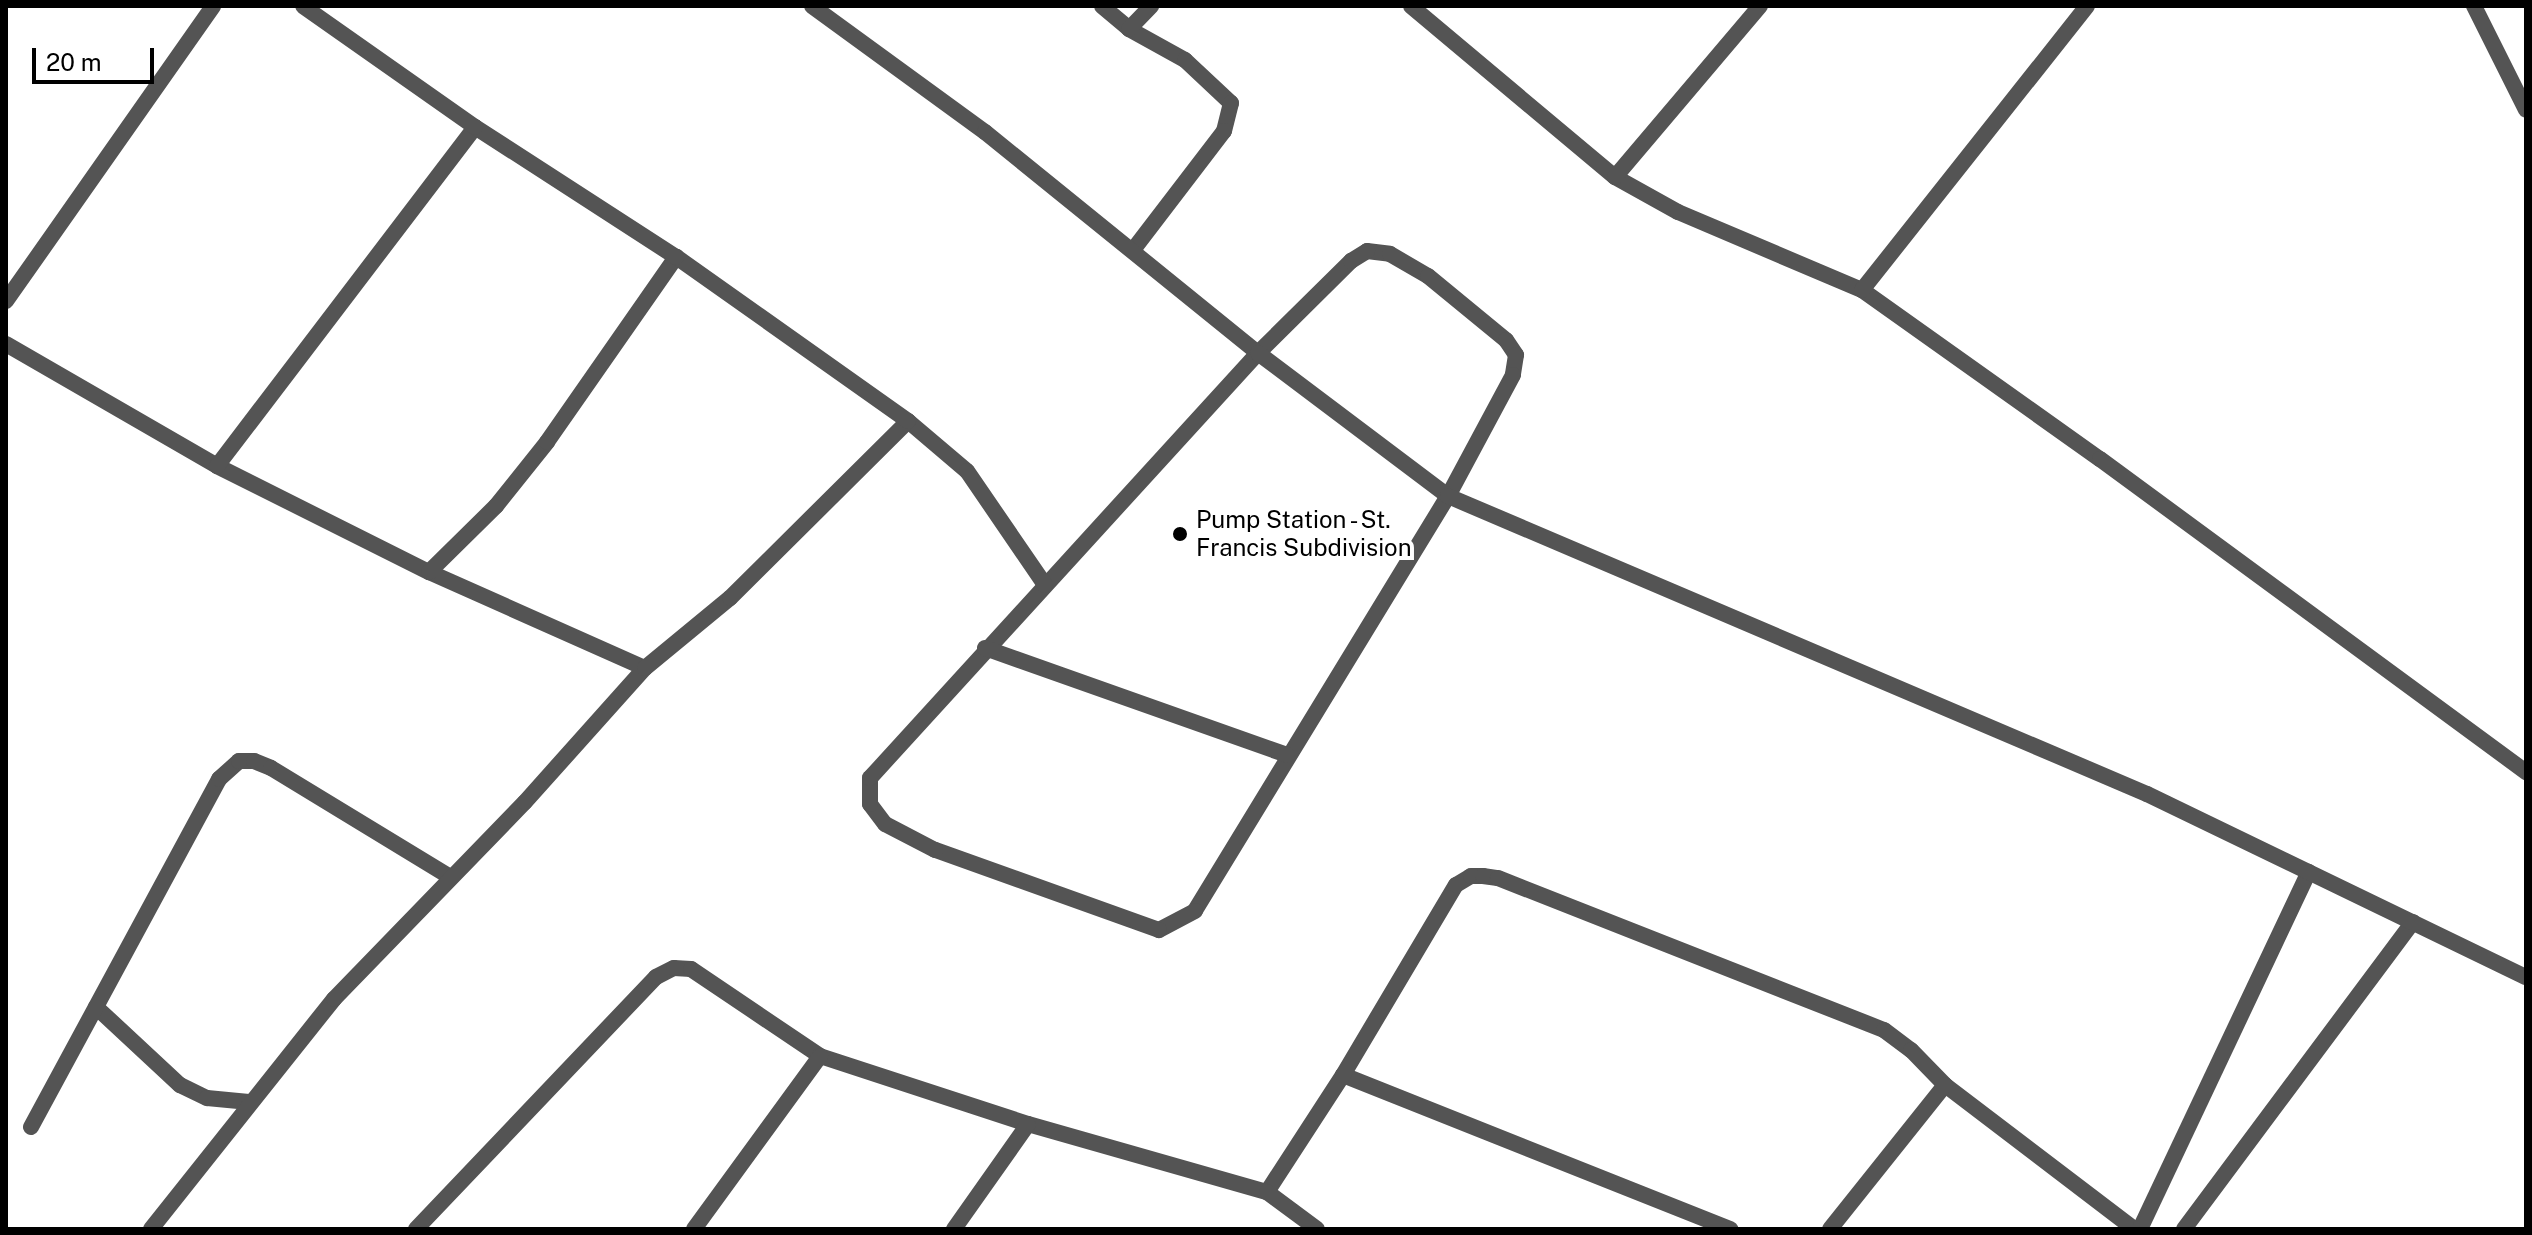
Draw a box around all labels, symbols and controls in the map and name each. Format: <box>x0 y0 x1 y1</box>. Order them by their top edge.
scale bar <box>36 32 158 82</box>
text: 20 m <box>46 48 102 76</box>
place label: Pump Station - St. Francis Subdivision <box>1196 506 1412 562</box>
marker: Pump Station - St. Francis Subdivision <box>1171 525 1189 543</box>

